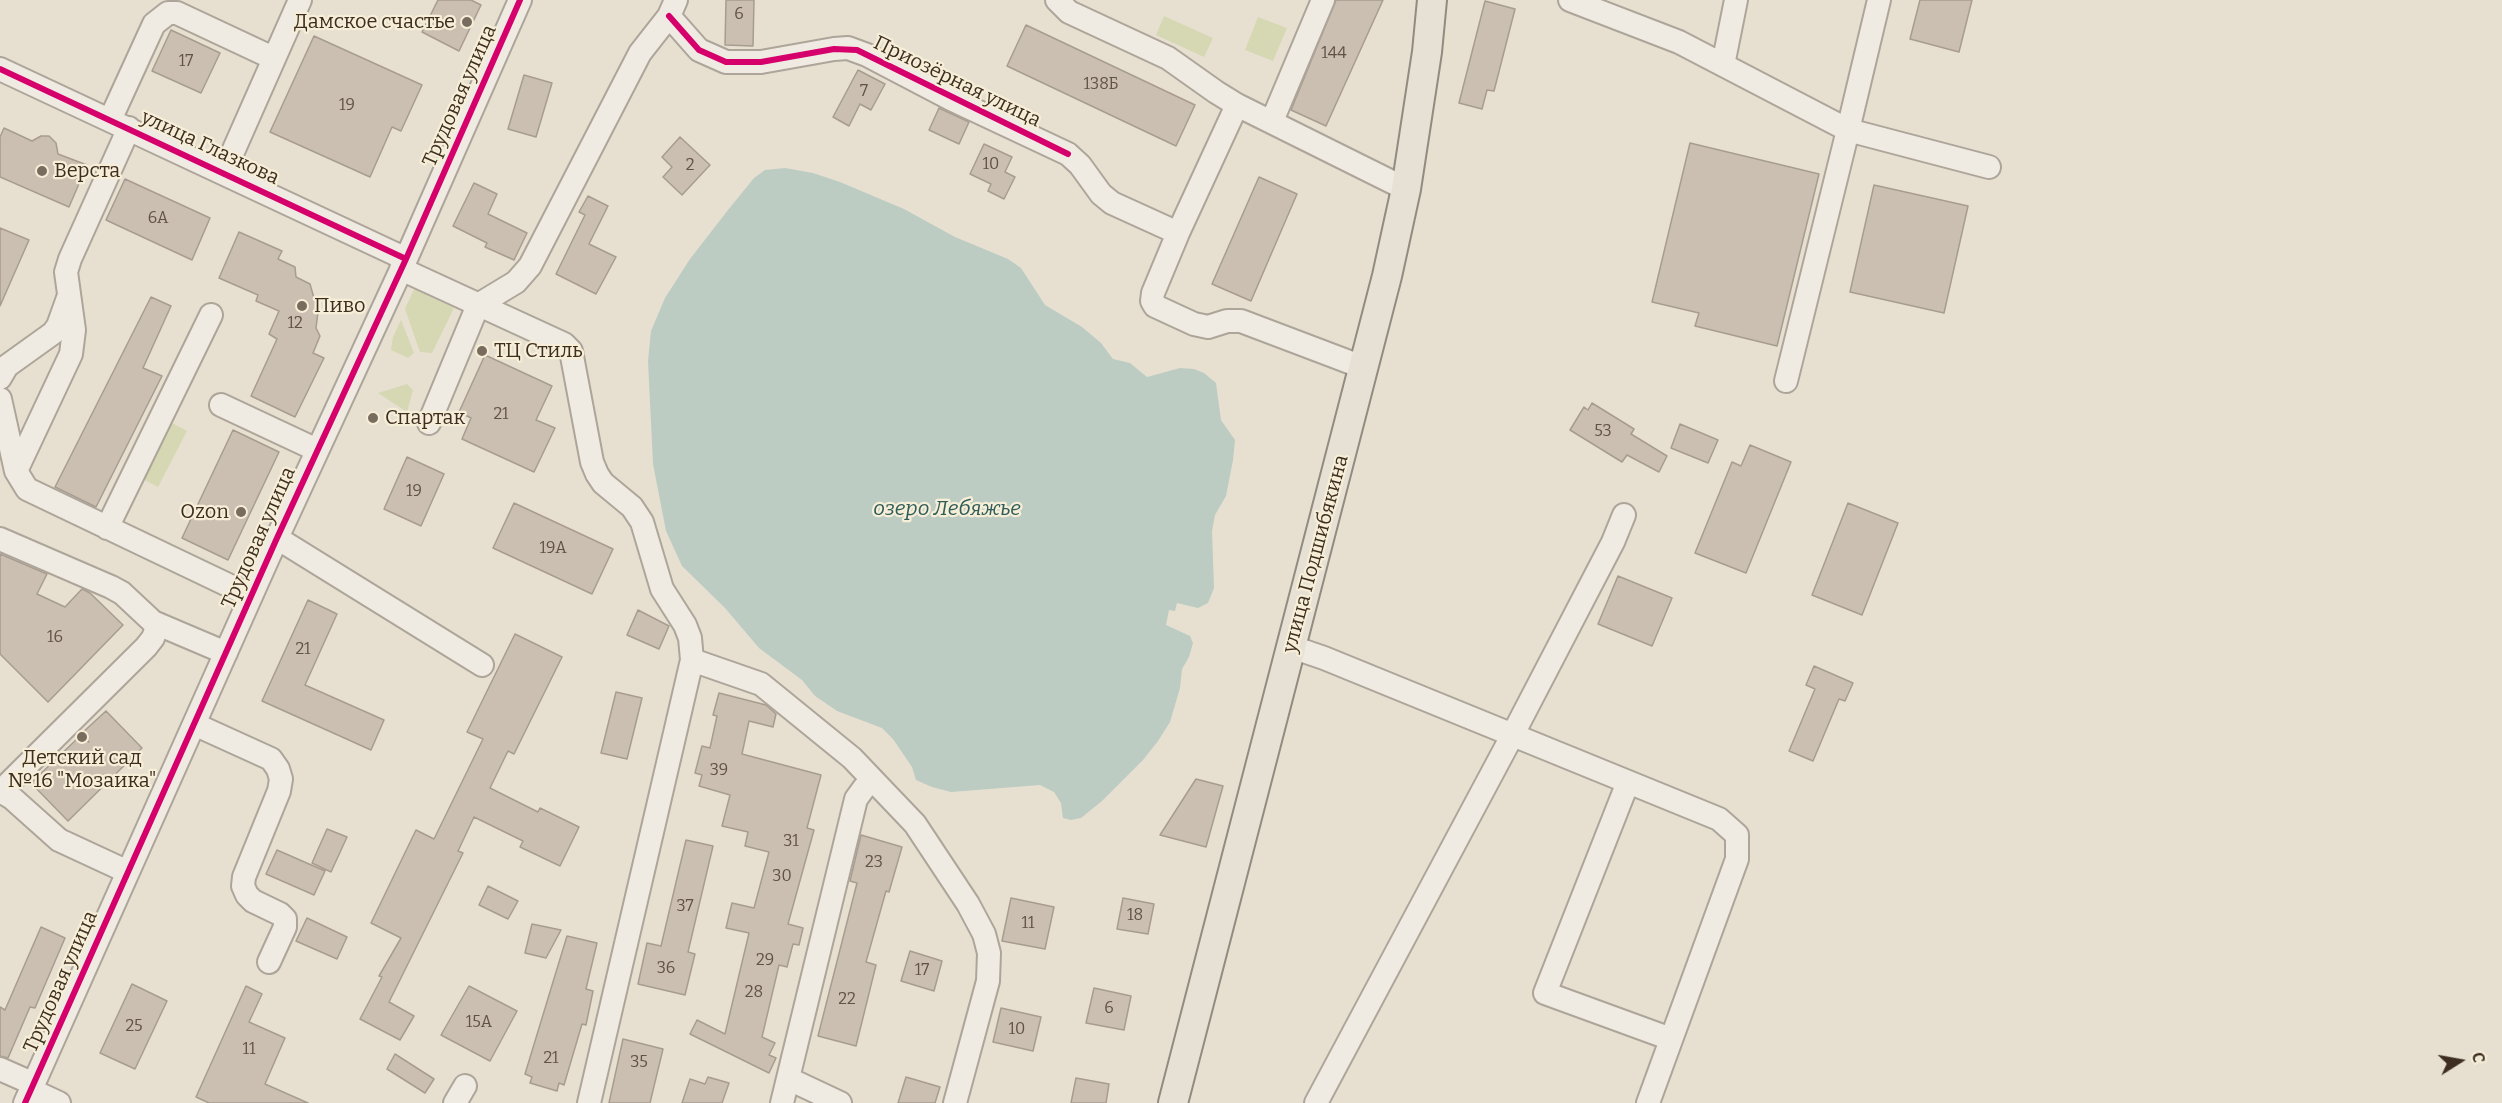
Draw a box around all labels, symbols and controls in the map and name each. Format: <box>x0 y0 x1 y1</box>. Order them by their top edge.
house number: 6 <box>734 5 744 25</box>
place label: Дамское счастье <box>294 10 455 34</box>
marker: Дамское счастье <box>460 15 474 29</box>
street label: Трудовая улица <box>418 21 502 171</box>
street label: Приозёрная улица <box>869 31 1045 133</box>
house number: 144 <box>1321 44 1347 64</box>
house number: 17 <box>179 52 193 72</box>
house number: 138Б <box>1084 75 1118 95</box>
house number: 7 <box>860 82 868 102</box>
house number: 19 <box>339 96 355 116</box>
street label: улица Глазкова <box>137 105 283 191</box>
house number: 10 <box>983 155 999 175</box>
house number: 2 <box>686 156 694 176</box>
place label: Верста <box>54 159 120 183</box>
marker: Верста <box>35 164 49 178</box>
house number: 6А <box>148 209 168 229</box>
place label: Пиво <box>314 294 366 318</box>
marker: Пиво <box>295 299 309 313</box>
house number: 12 <box>287 314 303 334</box>
place label: ТЦ Стиль <box>494 339 583 363</box>
marker: ТЦ Стиль <box>475 344 489 358</box>
house number: 21 <box>493 405 509 425</box>
place label: Спартак <box>385 406 465 430</box>
marker: Спартак <box>366 411 380 425</box>
house number: 53 <box>1594 422 1612 442</box>
street label: улица Подшибякина <box>1278 452 1354 656</box>
street label: Трудовая улица <box>217 463 301 613</box>
house number: 19 <box>406 482 422 502</box>
water label: озеро Лебяжье <box>873 496 1021 522</box>
place label: Ozon <box>180 500 229 524</box>
marker: Ozon <box>234 505 248 519</box>
house number: 19А <box>539 539 567 559</box>
house number: 16 <box>47 628 63 648</box>
house number: 21 <box>295 640 311 660</box>
marker: Детский сад №16 "Мозаика" <box>75 730 89 744</box>
place label: Детский сад №16 "Мозаика" <box>8 746 156 793</box>
house number: 39 <box>710 761 728 781</box>
house number: 31 <box>783 832 799 852</box>
house number: 23 <box>865 853 883 873</box>
house number: 30 <box>772 867 792 887</box>
house number: 37 <box>676 897 694 917</box>
house number: 18 <box>1127 906 1143 926</box>
street label: Трудовая улица <box>19 907 103 1057</box>
house number: 11 <box>1022 914 1034 934</box>
house number: 29 <box>756 951 774 971</box>
house number: 36 <box>657 959 675 979</box>
house number: 17 <box>915 961 929 981</box>
house number: 28 <box>745 983 763 1003</box>
house number: 22 <box>838 990 856 1010</box>
house number: 6 <box>1104 999 1114 1019</box>
house number: 15А <box>466 1013 492 1033</box>
house number: 25 <box>125 1017 143 1037</box>
house number: 10 <box>1009 1020 1025 1040</box>
north arrow <box>2430 1031 2490 1091</box>
house number: 11 <box>243 1040 255 1060</box>
house number: 21 <box>543 1049 559 1069</box>
text: С <box>2468 1051 2488 1064</box>
house number: 35 <box>630 1053 648 1073</box>

